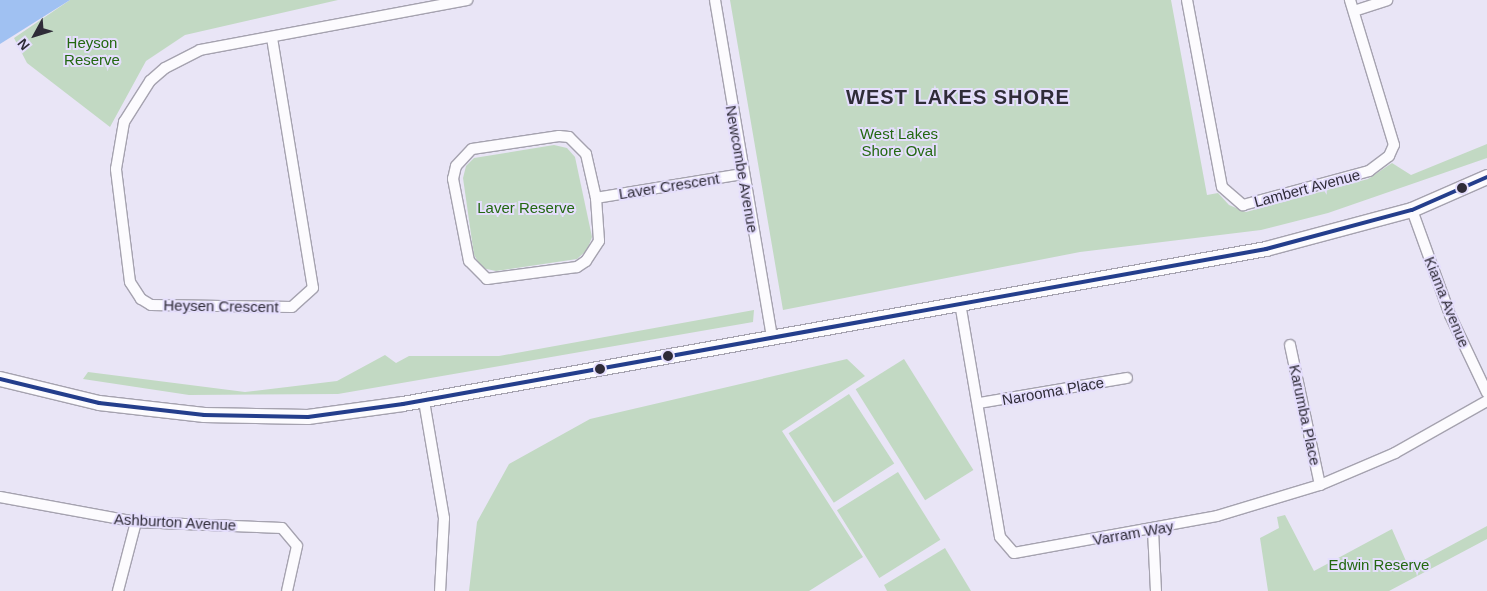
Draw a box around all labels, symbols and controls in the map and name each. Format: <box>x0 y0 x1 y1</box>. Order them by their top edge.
north arrow <box>10 10 60 60</box>
park label: Heyson Reserve <box>64 33 120 68</box>
text: N <box>14 35 33 53</box>
district label: WEST LAKES SHORE <box>844 85 1072 109</box>
street label: Newcombe Avenue <box>722 104 762 234</box>
park label: West Lakes Shore Oval <box>860 124 938 159</box>
street label: Lambert Avenue <box>1252 165 1362 211</box>
street label: Laver Crescent <box>617 169 721 203</box>
unlabelled marker <box>1457 183 1467 193</box>
park label: Laver Reserve <box>477 199 575 217</box>
street label: Kiama Avenue <box>1420 254 1474 350</box>
street label: Heysen Crescent <box>163 296 279 316</box>
unlabelled marker <box>663 351 673 361</box>
street label: Karumba Place <box>1286 363 1324 467</box>
unlabelled marker <box>595 364 605 374</box>
street label: Narooma Place <box>1001 373 1105 409</box>
street label: Ashburton Avenue <box>113 510 237 534</box>
street label: Varram Way <box>1091 517 1175 549</box>
park label: Edwin Reserve <box>1329 556 1429 574</box>

